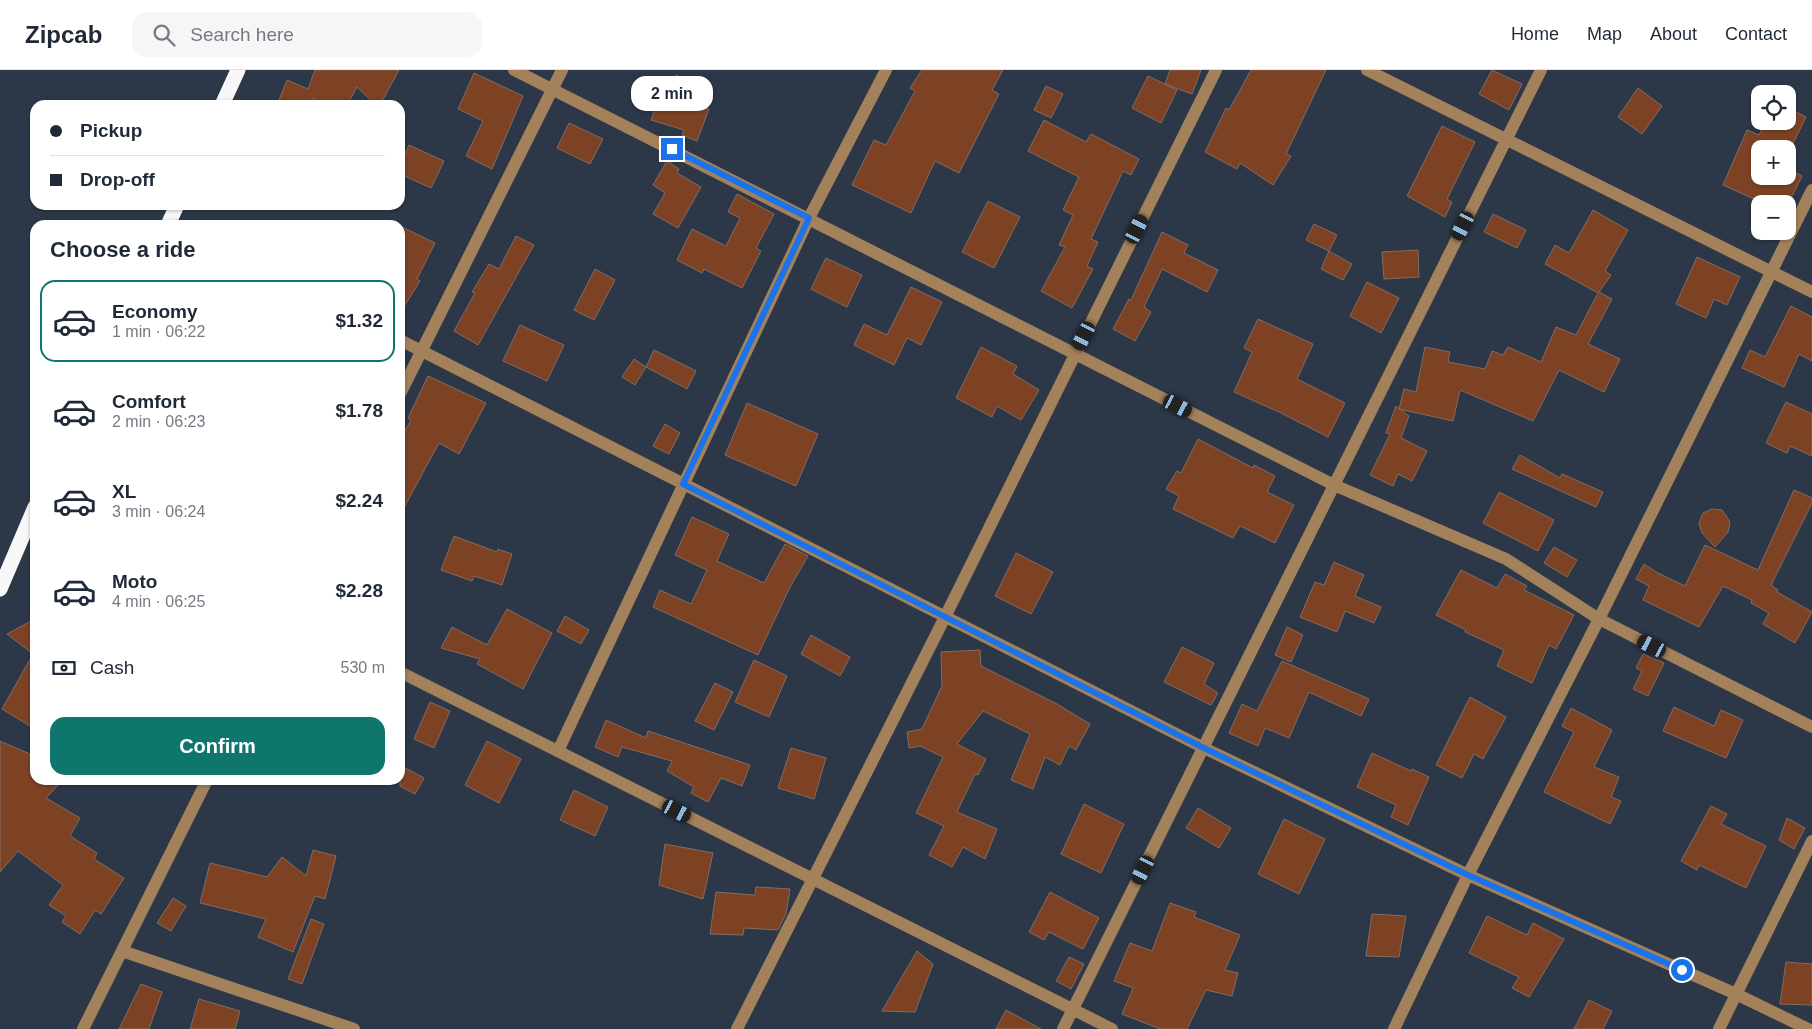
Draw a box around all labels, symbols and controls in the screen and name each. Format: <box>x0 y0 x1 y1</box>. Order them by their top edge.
search box <box>132 12 482 57</box>
text: Zipcab <box>25 21 102 48</box>
icon: search <box>150 21 178 49</box>
text: Search here <box>190 24 294 45</box>
text: Home <box>1511 24 1559 44</box>
text: Map <box>1587 24 1622 44</box>
text: About <box>1650 24 1697 44</box>
text: Contact <box>1725 24 1787 44</box>
callout: 2 min <box>631 77 713 112</box>
text: 2 min <box>651 85 693 102</box>
map controls <box>1751 85 1796 240</box>
button: locate <box>1751 85 1796 130</box>
text: Pickup <box>80 120 142 141</box>
route end <box>661 138 683 160</box>
button: + <box>1751 140 1796 185</box>
text: Drop-off <box>80 169 155 190</box>
button: − <box>1751 195 1796 240</box>
car <box>1449 209 1476 243</box>
car <box>1123 212 1150 246</box>
text: Choose a ride <box>50 237 195 262</box>
icon: car <box>52 299 97 344</box>
text: Economy <box>112 301 198 322</box>
text: $1.32 <box>335 310 383 331</box>
car <box>1070 319 1097 353</box>
text: 1 min · 06:22 <box>112 323 205 340</box>
icon: car <box>52 389 97 434</box>
text: Comfort <box>112 391 186 412</box>
car <box>1161 393 1194 419</box>
text: $1.78 <box>335 400 383 421</box>
text: 2 min · 06:23 <box>112 413 205 430</box>
icon: car <box>52 479 97 524</box>
text: XL <box>112 481 136 502</box>
text: $2.24 <box>335 490 383 511</box>
text: 3 min · 06:24 <box>112 503 205 520</box>
icon: car <box>52 569 97 614</box>
text: Moto <box>112 571 157 592</box>
text: $2.28 <box>335 580 383 601</box>
text: 4 min · 06:25 <box>112 593 205 610</box>
car <box>1635 633 1668 659</box>
icon: cash <box>50 654 78 682</box>
text: Cash <box>90 657 134 678</box>
text: 530 m <box>341 659 385 676</box>
button: Confirm <box>50 717 385 775</box>
car <box>660 798 693 824</box>
car <box>1129 853 1156 887</box>
route start <box>1671 959 1693 981</box>

